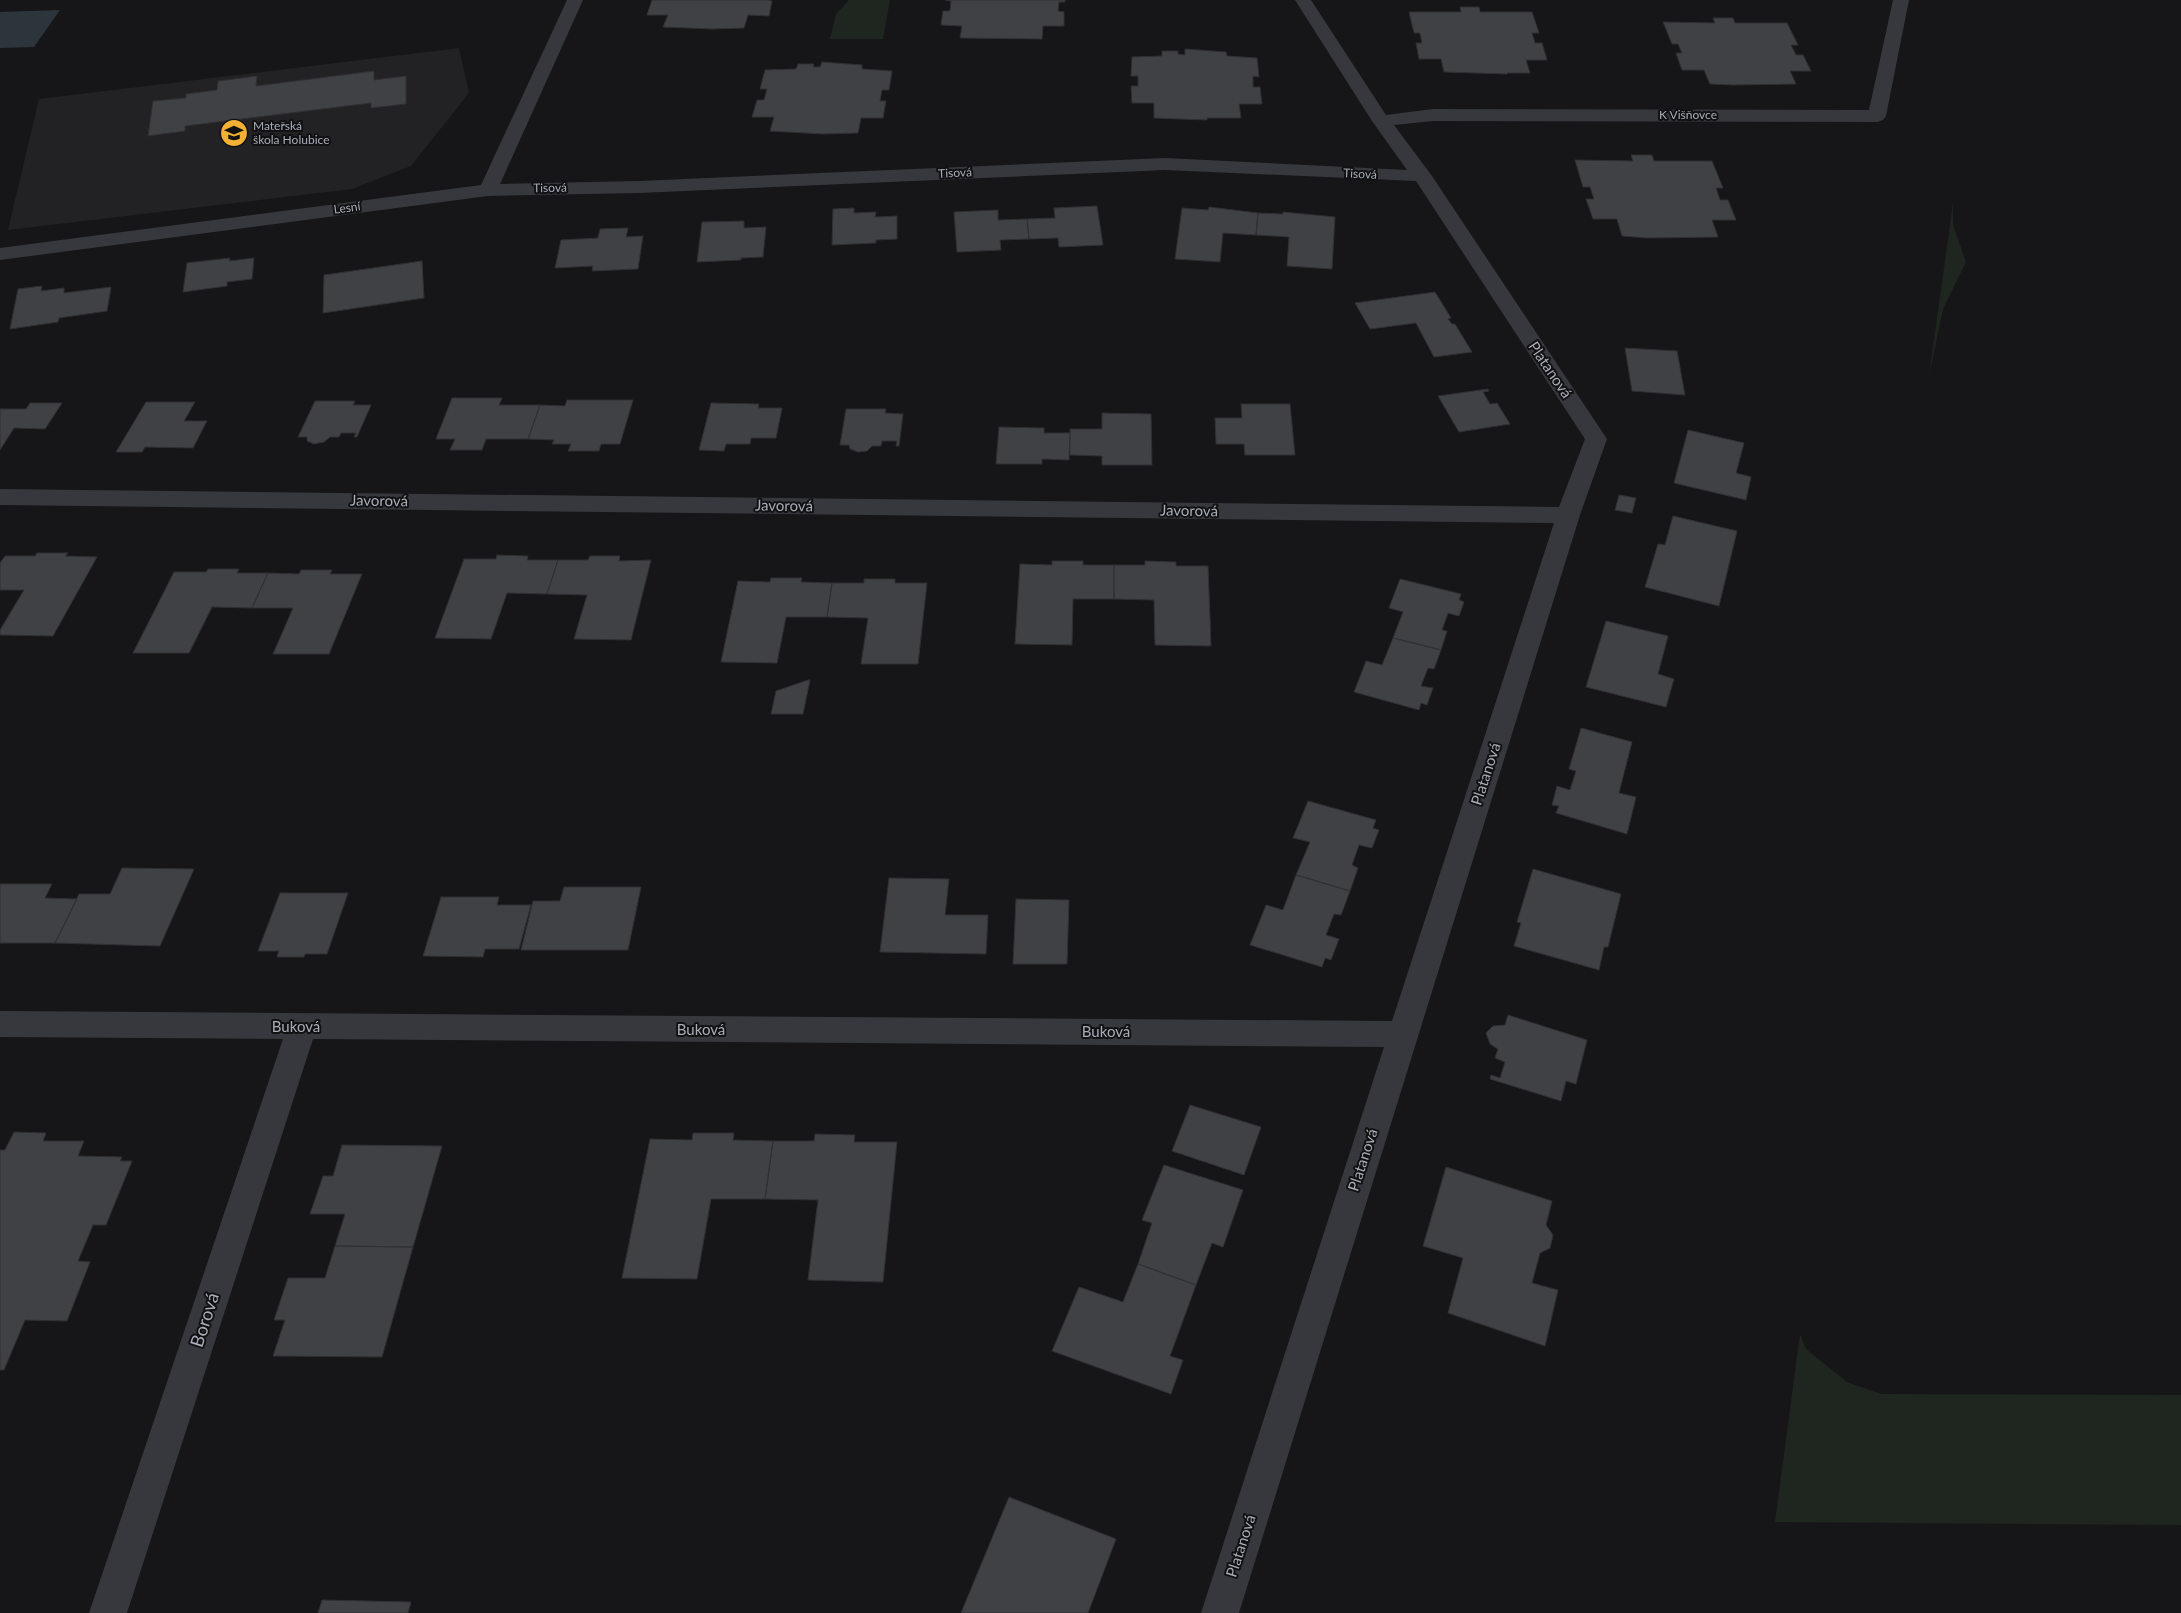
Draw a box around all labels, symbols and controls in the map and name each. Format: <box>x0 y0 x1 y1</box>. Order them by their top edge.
street label: K Višňovce <box>1659 107 1717 122</box>
school or university icon: Mateřská škola Holubice <box>219 118 249 148</box>
place label: Mateřská škola Holubice <box>253 118 329 147</box>
street label: Tisová <box>938 164 972 181</box>
street label: Tisová <box>1343 165 1377 182</box>
street label: Tisová <box>533 180 567 195</box>
street label: Lesní <box>333 198 362 217</box>
street label: Platanová <box>1525 338 1576 401</box>
street label: Javorová <box>350 490 408 510</box>
street label: Javorová <box>755 495 813 515</box>
street label: Javorová <box>1160 500 1218 520</box>
street label: Platanová <box>1467 740 1504 807</box>
street label: Buková <box>272 1017 320 1035</box>
street label: Buková <box>677 1020 725 1038</box>
street label: Buková <box>1082 1022 1130 1040</box>
street label: Platanová <box>1344 1126 1381 1193</box>
street label: Borová <box>185 1290 223 1350</box>
street label: Platanová <box>1222 1512 1259 1579</box>

